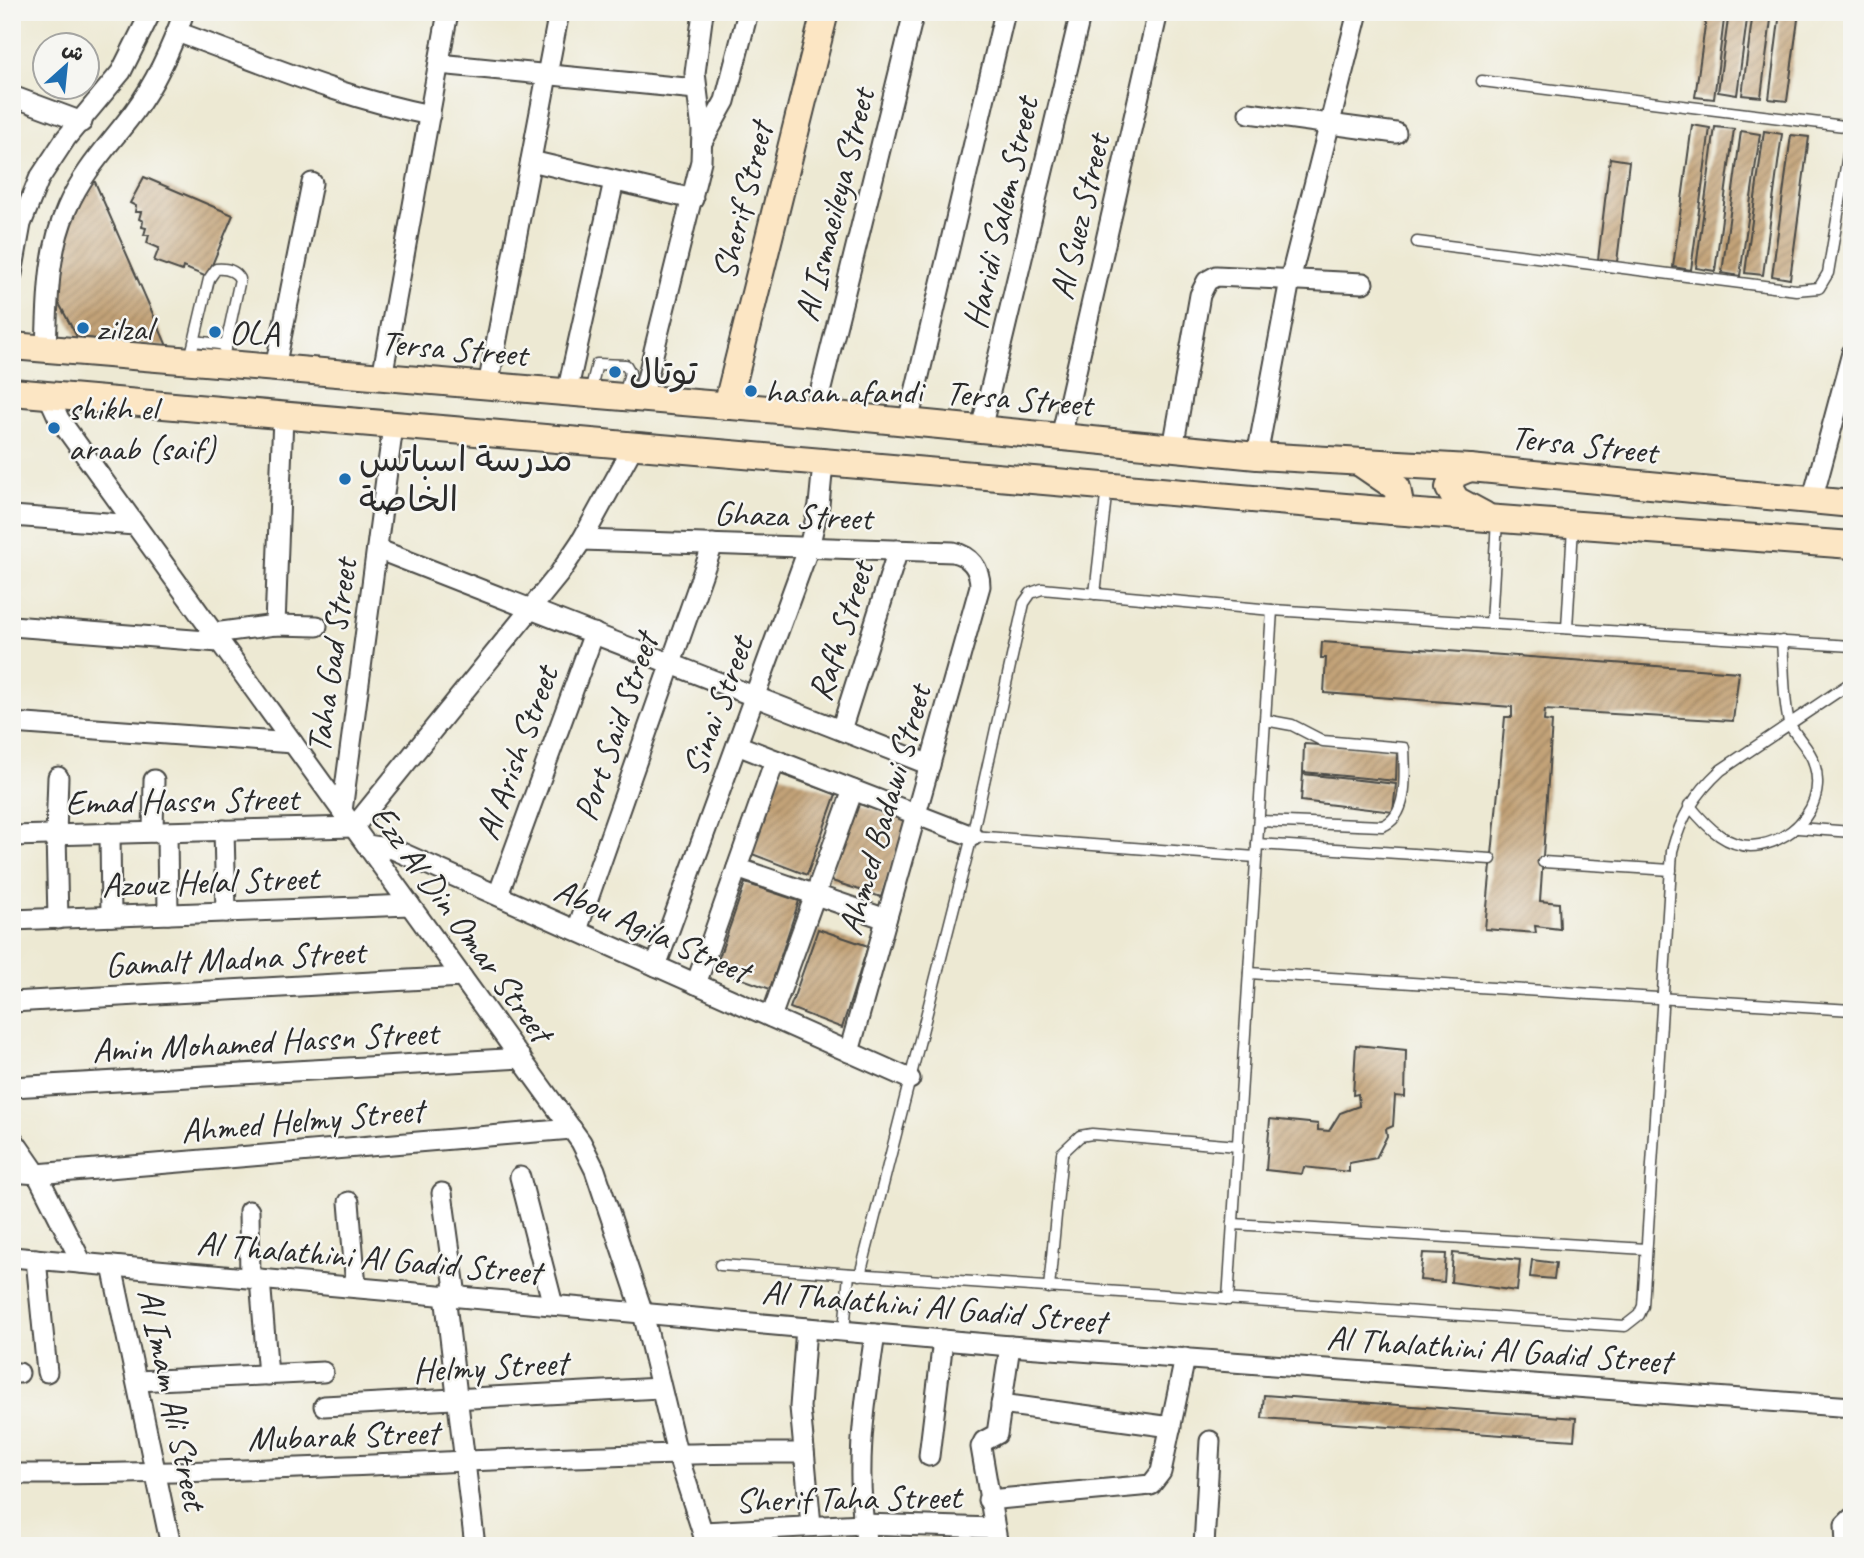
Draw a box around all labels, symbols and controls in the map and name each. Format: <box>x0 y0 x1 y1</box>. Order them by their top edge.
north arrow <box>32 32 102 102</box>
text: ش <box>59 36 88 67</box>
street label: Al Ismaeileya Street <box>784 81 886 326</box>
street label: Haridi Salem Street <box>952 90 1050 333</box>
street label: Sherif Street <box>701 114 785 284</box>
street label: Al Suez Street <box>1039 127 1121 304</box>
place label: zilzal <box>97 306 158 351</box>
place label: OLA <box>229 310 281 355</box>
marker: zilzal <box>75 320 91 336</box>
street label: Tersa Street <box>379 320 532 378</box>
marker: OLA <box>207 324 223 340</box>
place label: توتال <box>629 350 698 395</box>
marker: توتال <box>607 364 623 380</box>
place label: hasan afandi <box>765 369 927 414</box>
street label: Tersa Street <box>944 370 1097 428</box>
marker: hasan afandi <box>743 383 759 399</box>
place label: shikh el araab (saif) <box>68 386 217 471</box>
street label: Tersa Street <box>1509 414 1663 475</box>
marker: shikh el araab (saif) <box>46 420 62 436</box>
place label: مدرسة اسباتس الخاصة <box>359 437 573 522</box>
marker: مدرسة اسباتس الخاصة <box>337 471 353 487</box>
street label: Ghaza Street <box>713 490 876 541</box>
street label: Taha Gad Street <box>296 553 368 756</box>
street label: Rafh Street <box>797 553 885 707</box>
street label: Port Said Street <box>562 624 670 827</box>
street label: Sinai Street <box>672 627 765 782</box>
street label: Al Arish Street <box>464 657 570 846</box>
street label: Ahmed Badawi Street <box>827 677 943 940</box>
street label: Emad Hassn Street <box>65 776 302 825</box>
street label: Ezz Al Din Omar Street <box>360 795 566 1055</box>
street label: Azouz Helal Street <box>101 855 322 908</box>
street label: Abou Agila Street <box>547 867 760 995</box>
street label: Gamalt Madna Street <box>104 929 370 988</box>
street label: Amin Mohamed Hassn Street <box>91 1010 443 1073</box>
street label: Ahmed Helmy Street <box>179 1087 430 1154</box>
street label: Al Thalathini Al Gadid Street <box>195 1220 547 1295</box>
street label: Al Thalathini Al Gadid Street <box>760 1269 1112 1344</box>
street label: Al Imam Ali Street <box>127 1284 219 1517</box>
street label: Al Thalathini Al Gadid Street <box>1325 1315 1677 1384</box>
street label: Helmy Street <box>412 1340 573 1393</box>
street label: Mubarak Street <box>247 1410 444 1461</box>
street label: Sherif Taha Street <box>735 1474 965 1523</box>

